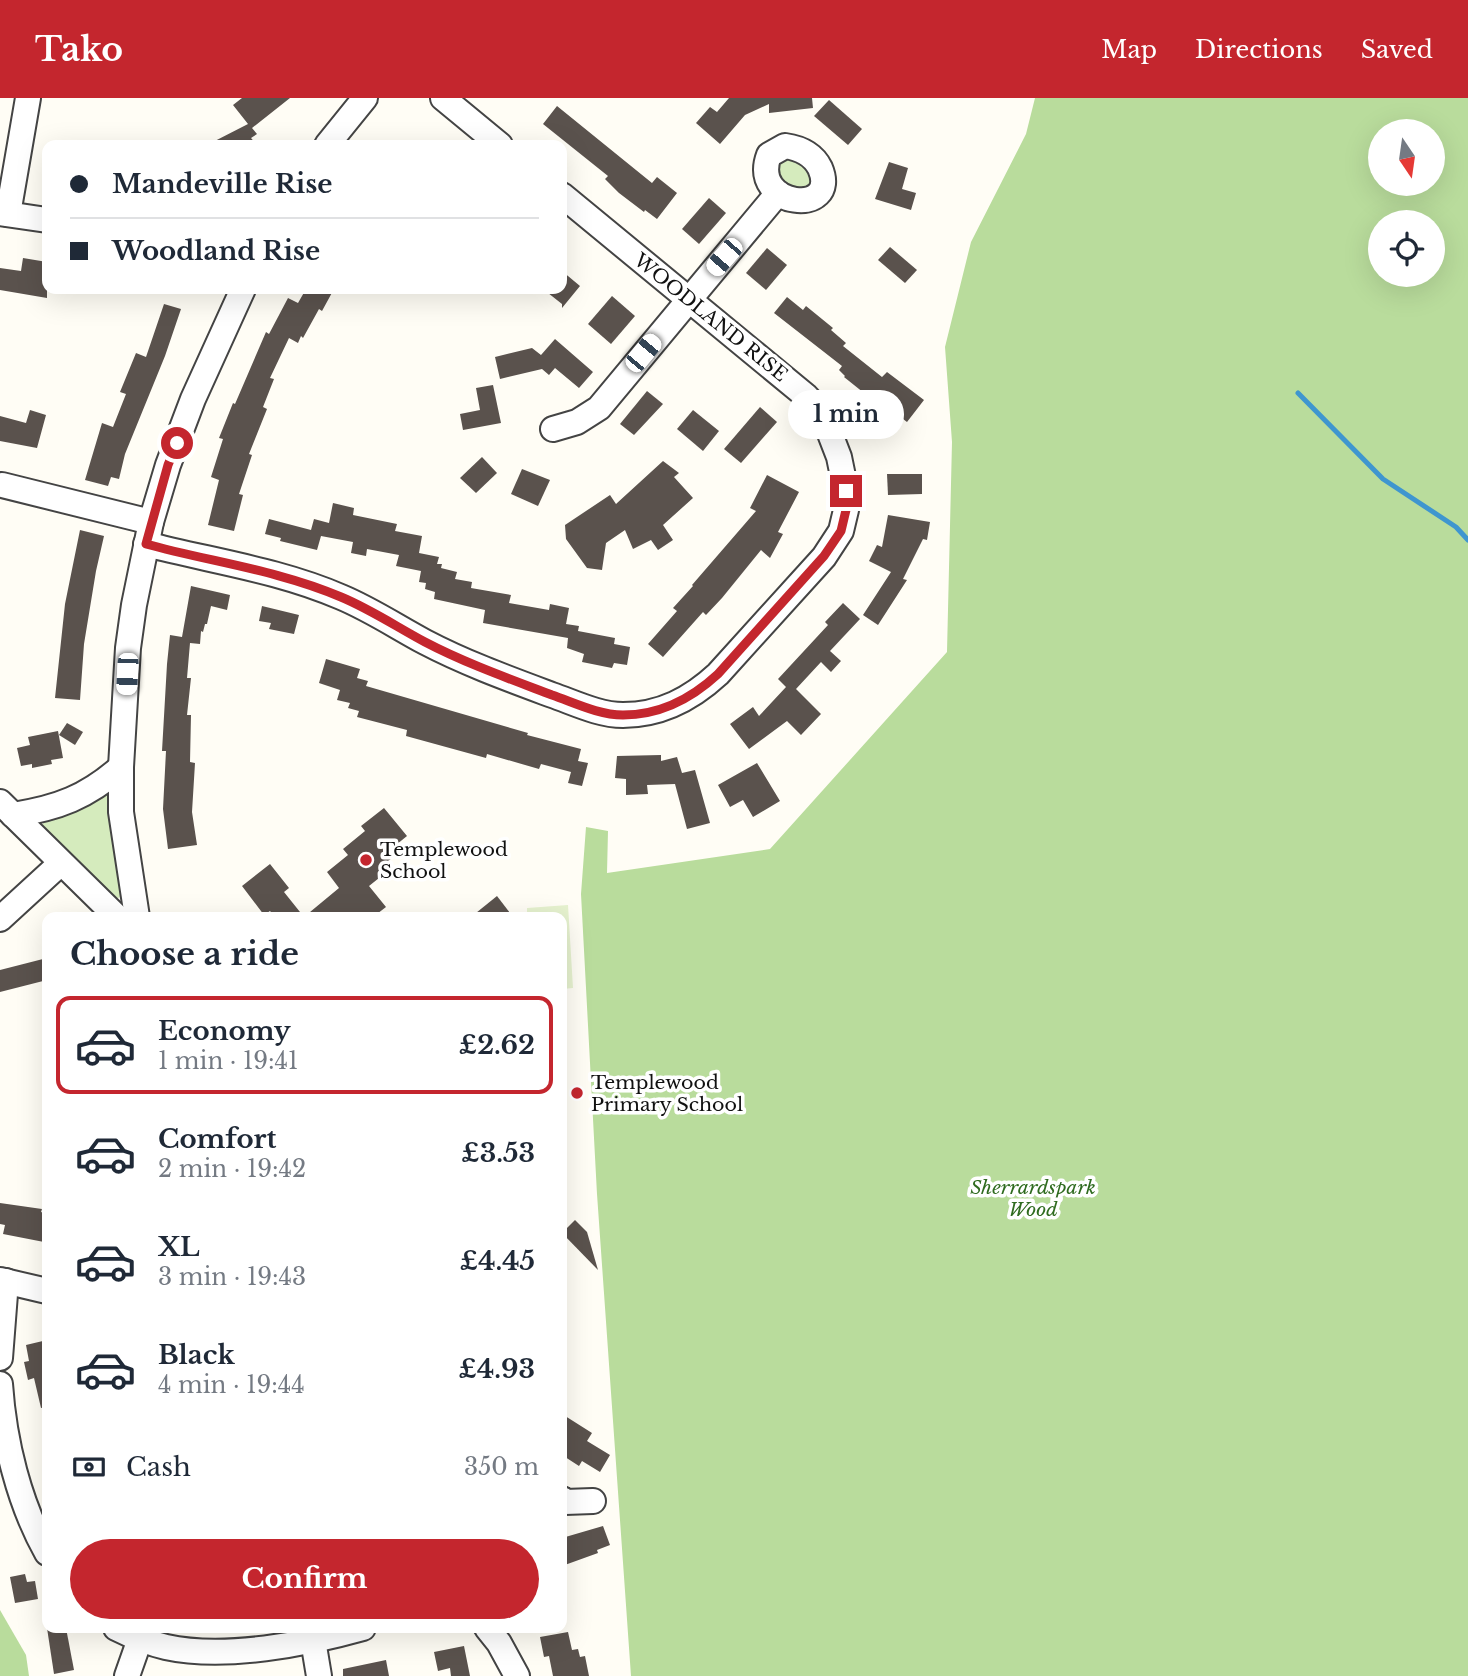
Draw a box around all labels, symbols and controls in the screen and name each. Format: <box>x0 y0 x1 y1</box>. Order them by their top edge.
text: Tako <box>35 29 123 70</box>
text: Map <box>1101 35 1157 64</box>
text: Directions <box>1195 35 1323 64</box>
text: Saved <box>1361 35 1433 64</box>
north arrow <box>1368 119 1446 196</box>
map controls <box>1368 119 1445 287</box>
text: Mandeville Rise <box>112 168 333 200</box>
button: locate <box>1368 210 1445 287</box>
car <box>703 234 746 280</box>
text: Woodland Rise <box>112 235 320 267</box>
street label: WOODLAND RISE <box>629 248 792 386</box>
car <box>622 330 665 376</box>
callout: 1 min <box>788 390 904 438</box>
text: 1 min <box>813 400 879 428</box>
route start <box>161 427 193 459</box>
route end <box>830 475 862 507</box>
car <box>116 652 139 696</box>
place label: Templewood School <box>380 838 508 883</box>
marker: Templewood School <box>358 852 374 868</box>
text: Choose a ride <box>70 934 299 974</box>
icon: car <box>74 1014 137 1077</box>
text: Economy <box>158 1015 291 1047</box>
text: £2.62 <box>459 1029 535 1061</box>
text: 1 min · 19:41 <box>158 1047 298 1075</box>
place label: Templewood Primary School <box>591 1071 743 1116</box>
marker: Templewood Primary School <box>569 1085 585 1101</box>
icon: car <box>74 1122 137 1185</box>
text: Comfort <box>158 1123 276 1155</box>
text: £3.53 <box>461 1137 535 1169</box>
text: 2 min · 19:42 <box>158 1155 306 1183</box>
park label: Sherrardspark Wood <box>970 1176 1096 1221</box>
icon: car <box>74 1230 137 1293</box>
text: XL <box>158 1231 200 1263</box>
text: £4.45 <box>460 1245 535 1277</box>
text: 3 min · 19:43 <box>158 1263 306 1291</box>
icon: car <box>74 1338 137 1401</box>
text: Black <box>158 1339 235 1371</box>
text: £4.93 <box>458 1353 535 1385</box>
text: 4 min · 19:44 <box>158 1371 305 1399</box>
icon: cash <box>70 1448 108 1486</box>
text: Cash <box>126 1451 191 1483</box>
text: 350 m <box>464 1453 539 1481</box>
button: Confirm <box>70 1539 539 1619</box>

